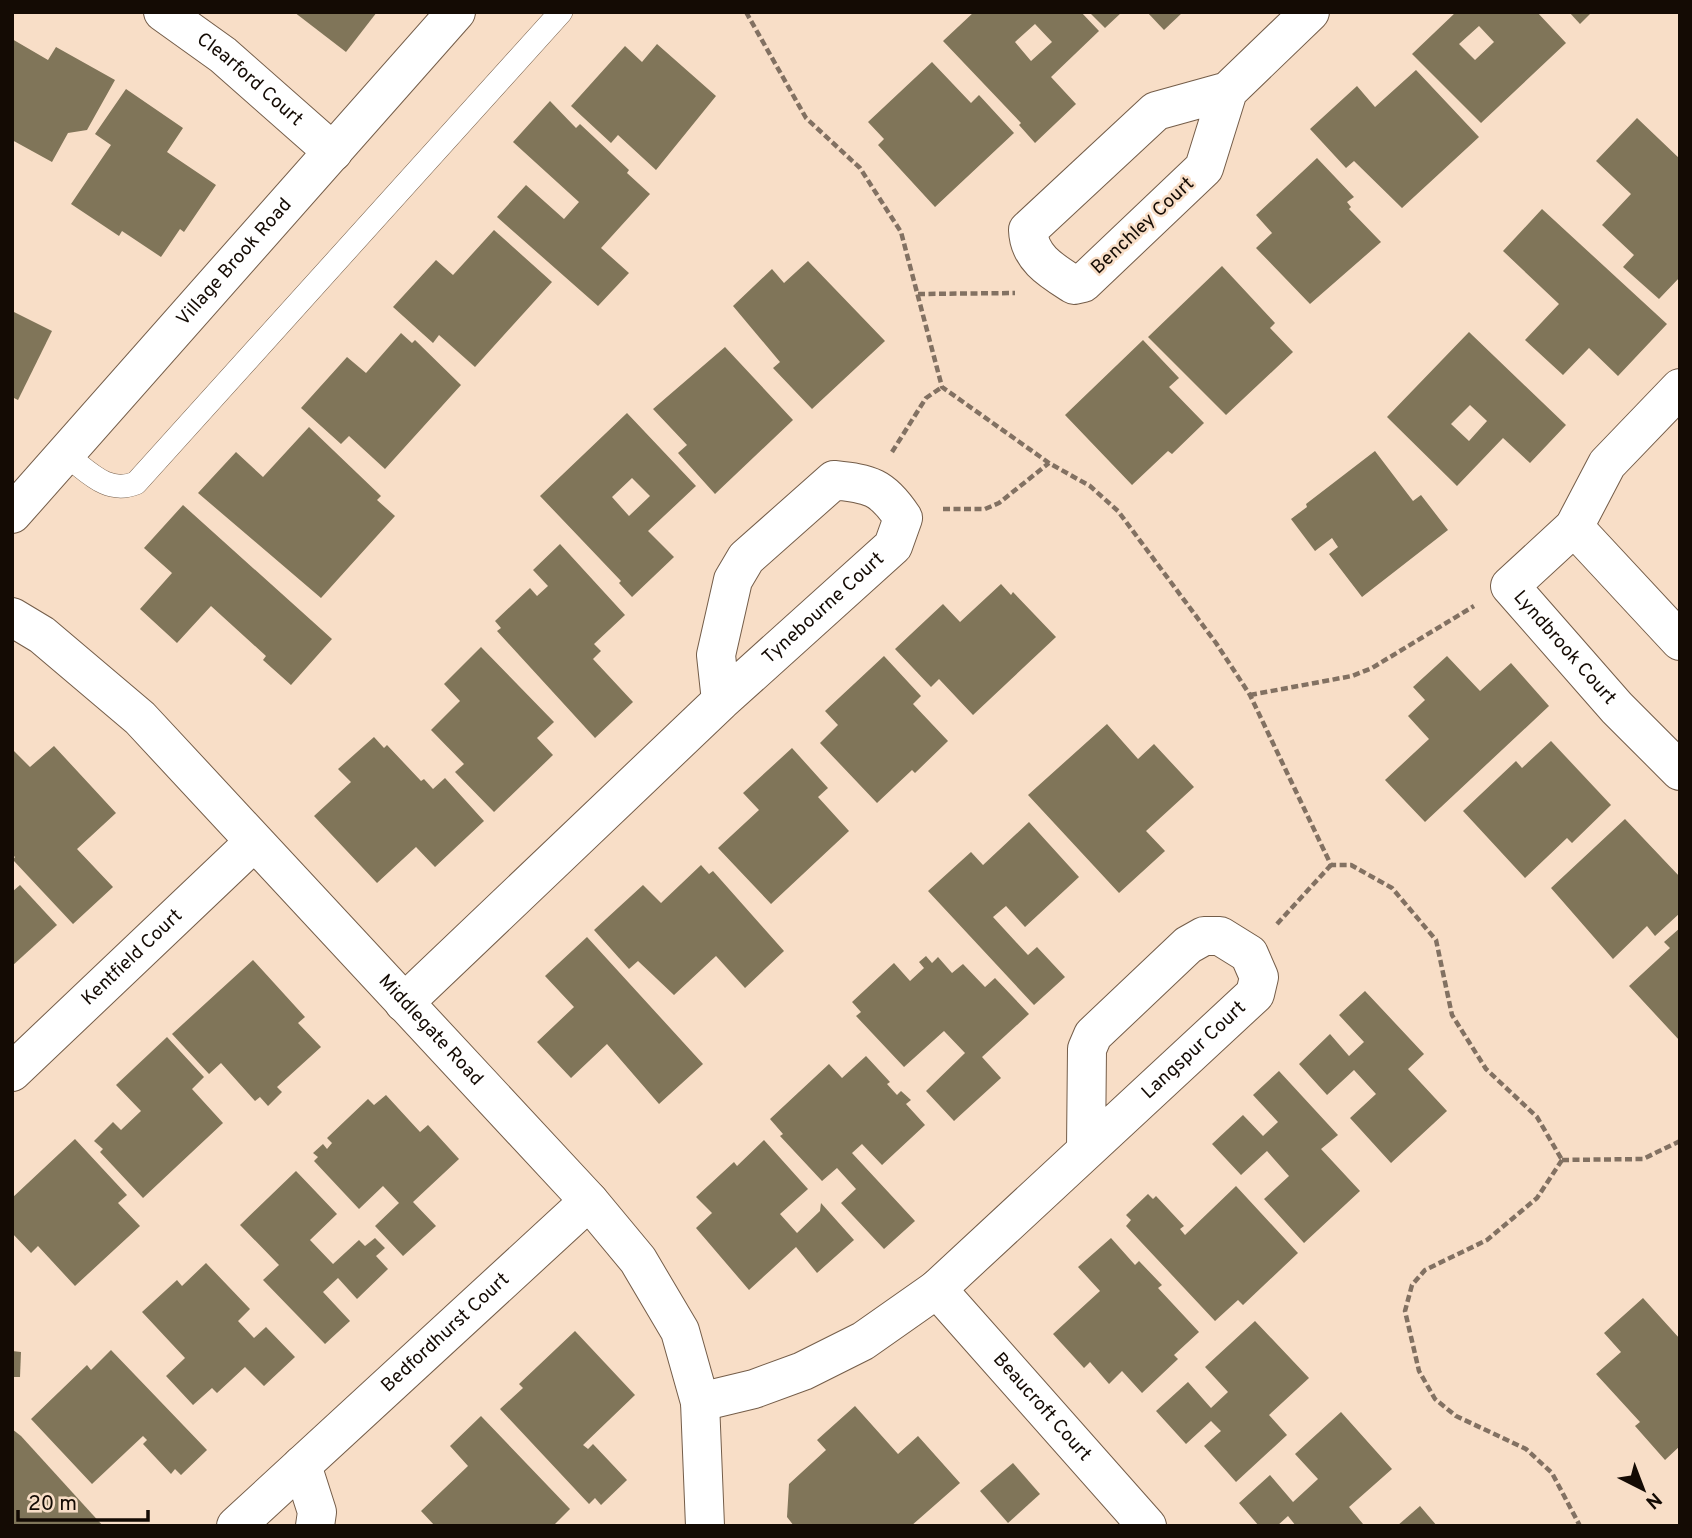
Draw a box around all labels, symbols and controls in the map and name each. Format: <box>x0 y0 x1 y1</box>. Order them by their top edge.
street label: Clearford Court <box>192 28 308 132</box>
street label: Benchley Court <box>1086 172 1200 280</box>
street label: Village Brook Road <box>172 194 297 331</box>
street label: Tynebourne Court <box>758 547 890 670</box>
street label: Lyndbrook Court <box>1508 586 1621 710</box>
street label: Kentfield Court <box>77 904 188 1011</box>
street label: Middlegate Road <box>373 970 488 1091</box>
street label: Langspur Court <box>1137 996 1251 1105</box>
street label: Bedfordhurst Court <box>377 1268 515 1398</box>
street label: Beaucroft Court <box>987 1348 1096 1467</box>
north arrow <box>1608 1454 1678 1524</box>
scale bar <box>18 1478 147 1522</box>
text: N <box>1640 1487 1666 1514</box>
text: 20 m <box>28 1491 77 1518</box>

